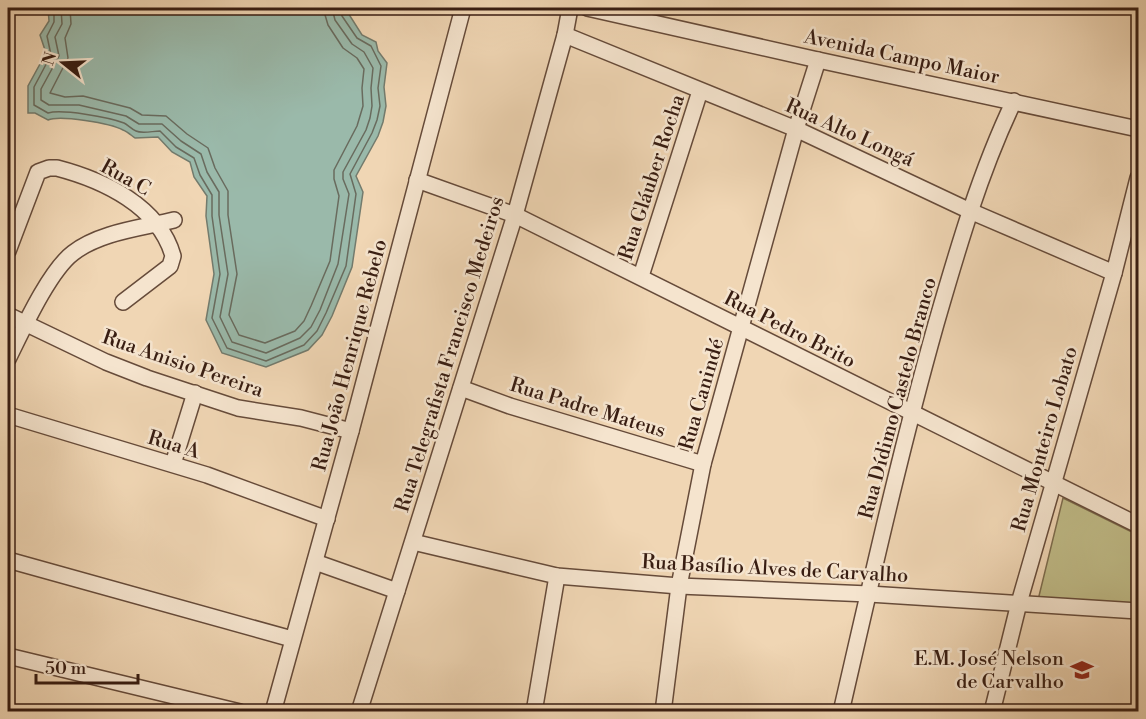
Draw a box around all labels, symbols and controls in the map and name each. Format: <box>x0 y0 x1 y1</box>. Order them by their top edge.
street label: Avenida Campo Maior <box>801 24 1002 90</box>
north arrow <box>33 33 93 93</box>
text: N <box>38 49 61 68</box>
street label: Rua Gláuber Rocha <box>614 91 691 263</box>
street label: Rua Alto Longá <box>781 94 918 173</box>
street label: Rua C <box>96 154 155 202</box>
street label: Rua Telegrafista Francisco Medeiros <box>390 194 510 515</box>
street label: Rua João Henrique Rebelo <box>307 237 393 474</box>
street label: Rua Dídimo Castelo Branco <box>854 275 943 522</box>
street label: Rua Pedro Brito <box>719 286 859 374</box>
street label: Rua Anisio Pereira <box>99 325 267 404</box>
street label: Rua Canindé <box>675 336 730 453</box>
street label: Rua Monteiro Lobato <box>1007 344 1084 535</box>
street label: Rua Padre Mateus <box>507 373 668 444</box>
street label: Rua A <box>144 426 204 466</box>
street label: Rua Basílio Alves de Carvalho <box>641 550 909 589</box>
scale bar <box>36 647 138 685</box>
place label: E.M. José Nelson de Carvalho <box>914 647 1064 695</box>
text: 50 m <box>45 657 87 680</box>
school or university icon: E.M. José Nelson de Carvalho <box>1069 657 1095 683</box>

